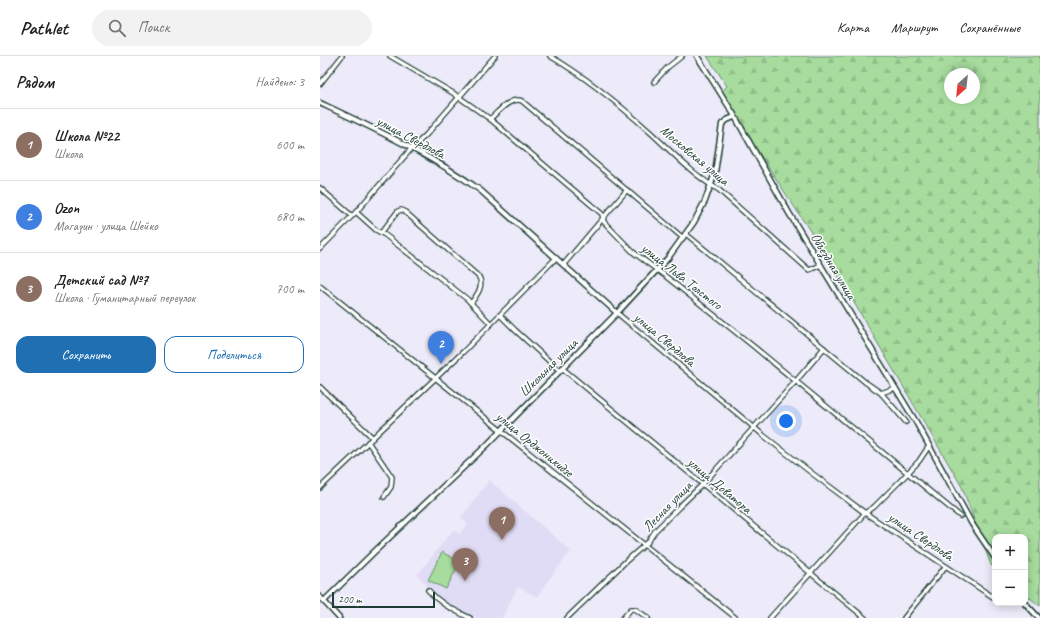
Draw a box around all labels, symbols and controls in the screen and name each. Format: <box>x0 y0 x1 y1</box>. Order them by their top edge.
search box <box>92 10 372 46</box>
text: Pathlet <box>20 16 68 40</box>
icon: search <box>106 17 128 39</box>
text: Поиск <box>138 18 169 37</box>
text: Карта <box>837 19 869 36</box>
text: Маршрут <box>891 19 937 36</box>
text: Сохранённые <box>959 19 1020 36</box>
north arrow <box>944 68 980 104</box>
text: Рядом <box>16 72 54 93</box>
text: Найдено: 3 <box>256 74 304 90</box>
street label: улица Свердлова <box>373 112 449 163</box>
street label: Московская улица <box>657 122 733 190</box>
text: Школа №22 <box>54 127 119 146</box>
text: 1 <box>26 137 32 153</box>
text: 600 m <box>276 137 304 153</box>
text: Школа <box>54 146 83 162</box>
text: Ozon <box>54 199 79 218</box>
text: 2 <box>26 209 32 225</box>
text: 680 m <box>276 209 304 225</box>
text: Магазин · улица Шейко <box>54 218 158 234</box>
street label: Объездная улица <box>807 230 861 304</box>
street label: улица Льва Толстого <box>637 239 726 314</box>
text: Детский сад №7 <box>54 271 148 290</box>
text: 3 <box>26 281 32 297</box>
text: 700 m <box>276 281 304 297</box>
text: Школа · Гуманитарный переулок <box>54 290 195 306</box>
street label: улица Свердлова <box>630 308 700 371</box>
pin: 2 <box>428 331 454 364</box>
street label: Школьная улица <box>516 334 582 400</box>
button: Сохранить <box>16 336 156 373</box>
button: Поделиться <box>164 336 304 373</box>
street label: улица Орджоникидзе <box>492 407 578 482</box>
your location <box>776 411 796 431</box>
street label: улица Доватора <box>683 453 756 518</box>
street label: Лесная улица <box>639 477 697 535</box>
pin: 1 <box>489 507 515 540</box>
street label: улица Свердлова <box>884 508 958 565</box>
map controls <box>992 534 1028 606</box>
button: + <box>992 534 1028 570</box>
pin: 3 <box>452 548 478 581</box>
button: − <box>992 570 1028 606</box>
scale bar <box>332 590 435 609</box>
text: 200 m <box>338 592 362 606</box>

